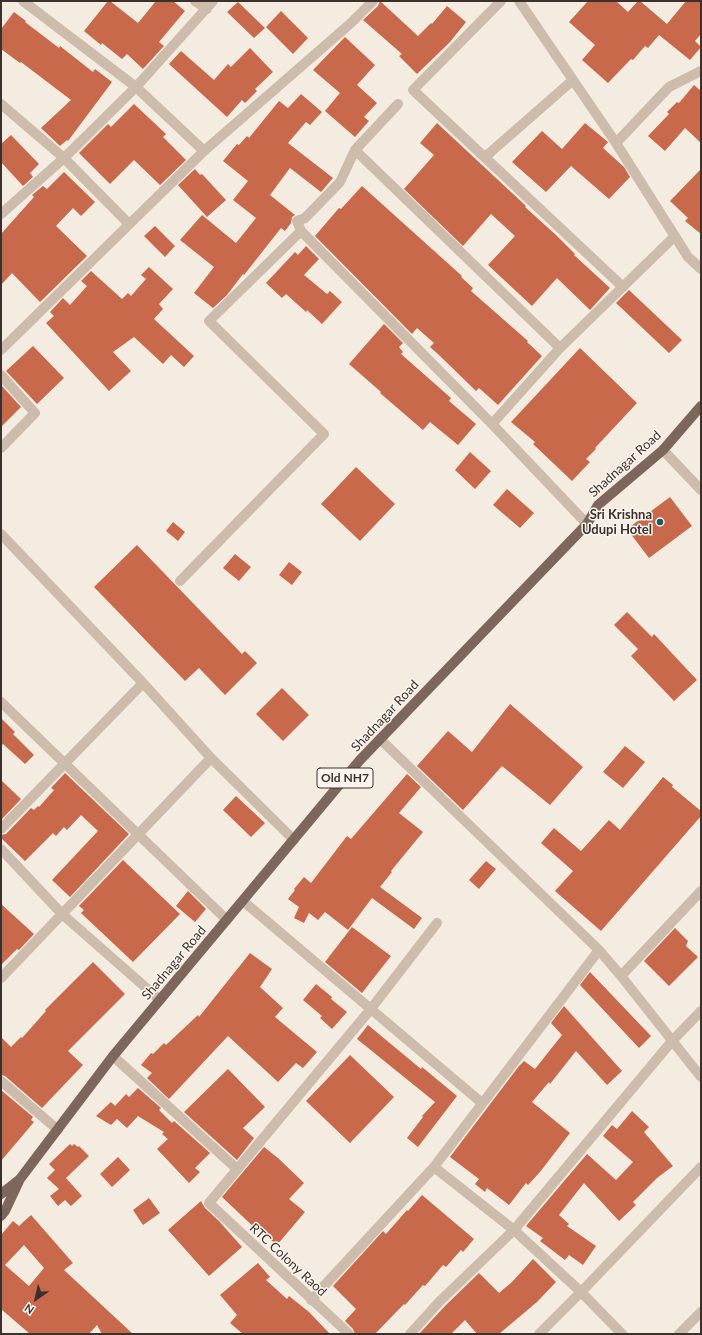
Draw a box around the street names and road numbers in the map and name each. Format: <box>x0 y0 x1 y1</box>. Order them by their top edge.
street label: Shadnagar Road <box>586 428 664 500</box>
street label: Shadnagar Road <box>348 677 422 755</box>
road number: Old NH7 <box>317 768 373 788</box>
street label: Shadnagar Road <box>139 923 209 1003</box>
street label: RTC Colony Raod <box>246 1220 330 1300</box>

